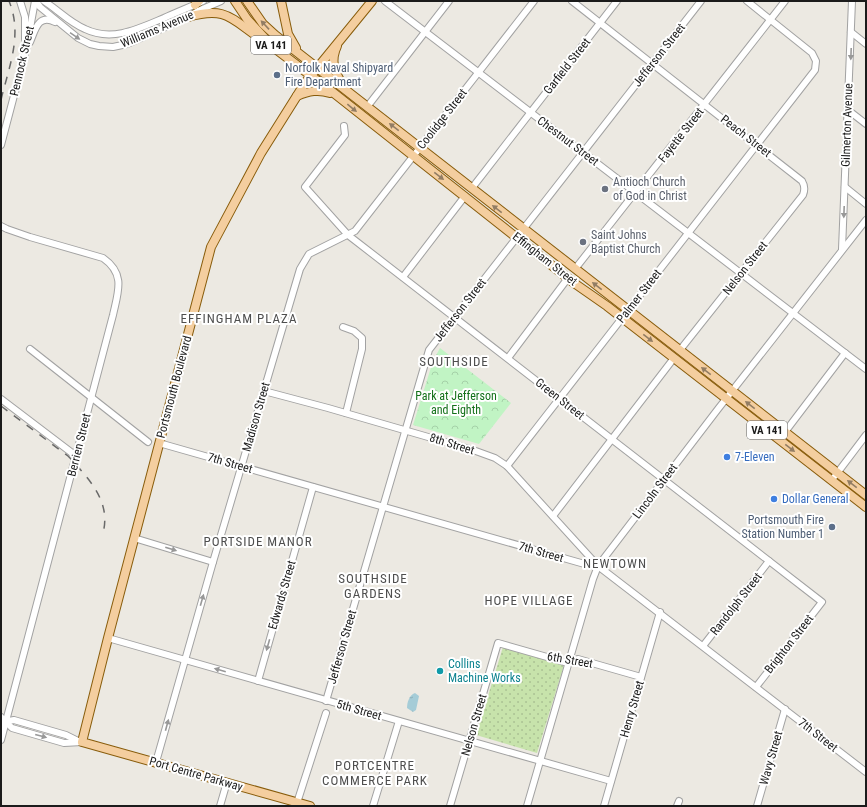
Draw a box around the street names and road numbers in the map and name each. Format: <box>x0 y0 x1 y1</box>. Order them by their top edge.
street label: Williams Avenue <box>118 7 196 51</box>
street label: Jefferson Street <box>630 20 688 89</box>
street label: Pennock Street <box>7 24 37 97</box>
street label: Garfield Street <box>541 35 594 97</box>
road number: VA 141 <box>251 36 291 54</box>
street label: Gilmerton Avenue <box>839 83 855 167</box>
street label: Coolidge Street <box>414 86 470 152</box>
street label: Fayette Street <box>655 105 707 165</box>
street label: Peach Street <box>718 112 774 160</box>
street label: Chestnut Street <box>535 113 602 169</box>
street label: Effingham Street <box>510 229 580 289</box>
street label: Nelson Street <box>720 238 770 298</box>
street label: Palmer Street <box>614 266 665 326</box>
street label: Jefferson Street <box>431 275 489 344</box>
street label: Portsmouth Boulevard <box>154 334 194 440</box>
street label: Green Street <box>533 375 588 423</box>
street label: Madison Street <box>239 380 273 453</box>
street label: Berrien Street <box>64 412 94 478</box>
road number: VA 141 <box>747 421 787 439</box>
street label: 8th Street <box>428 431 477 458</box>
street label: 7th Street <box>206 450 255 476</box>
street label: Lincoln Street <box>630 460 681 521</box>
street label: 7th Street <box>517 539 566 565</box>
street label: Edwards Street <box>265 558 299 631</box>
street label: Randolph Street <box>707 570 765 638</box>
street label: Jefferson Street <box>325 608 359 686</box>
street label: Brighton Street <box>762 611 817 676</box>
street label: 6th Street <box>546 649 594 671</box>
street label: Henry Street <box>617 679 647 739</box>
street label: Nelson Street <box>458 692 490 758</box>
street label: 5th Street <box>335 697 384 723</box>
street label: 7th Street <box>796 715 841 755</box>
street label: Wavy Street <box>757 729 786 787</box>
street label: Port Centre Parkway <box>148 754 244 794</box>

